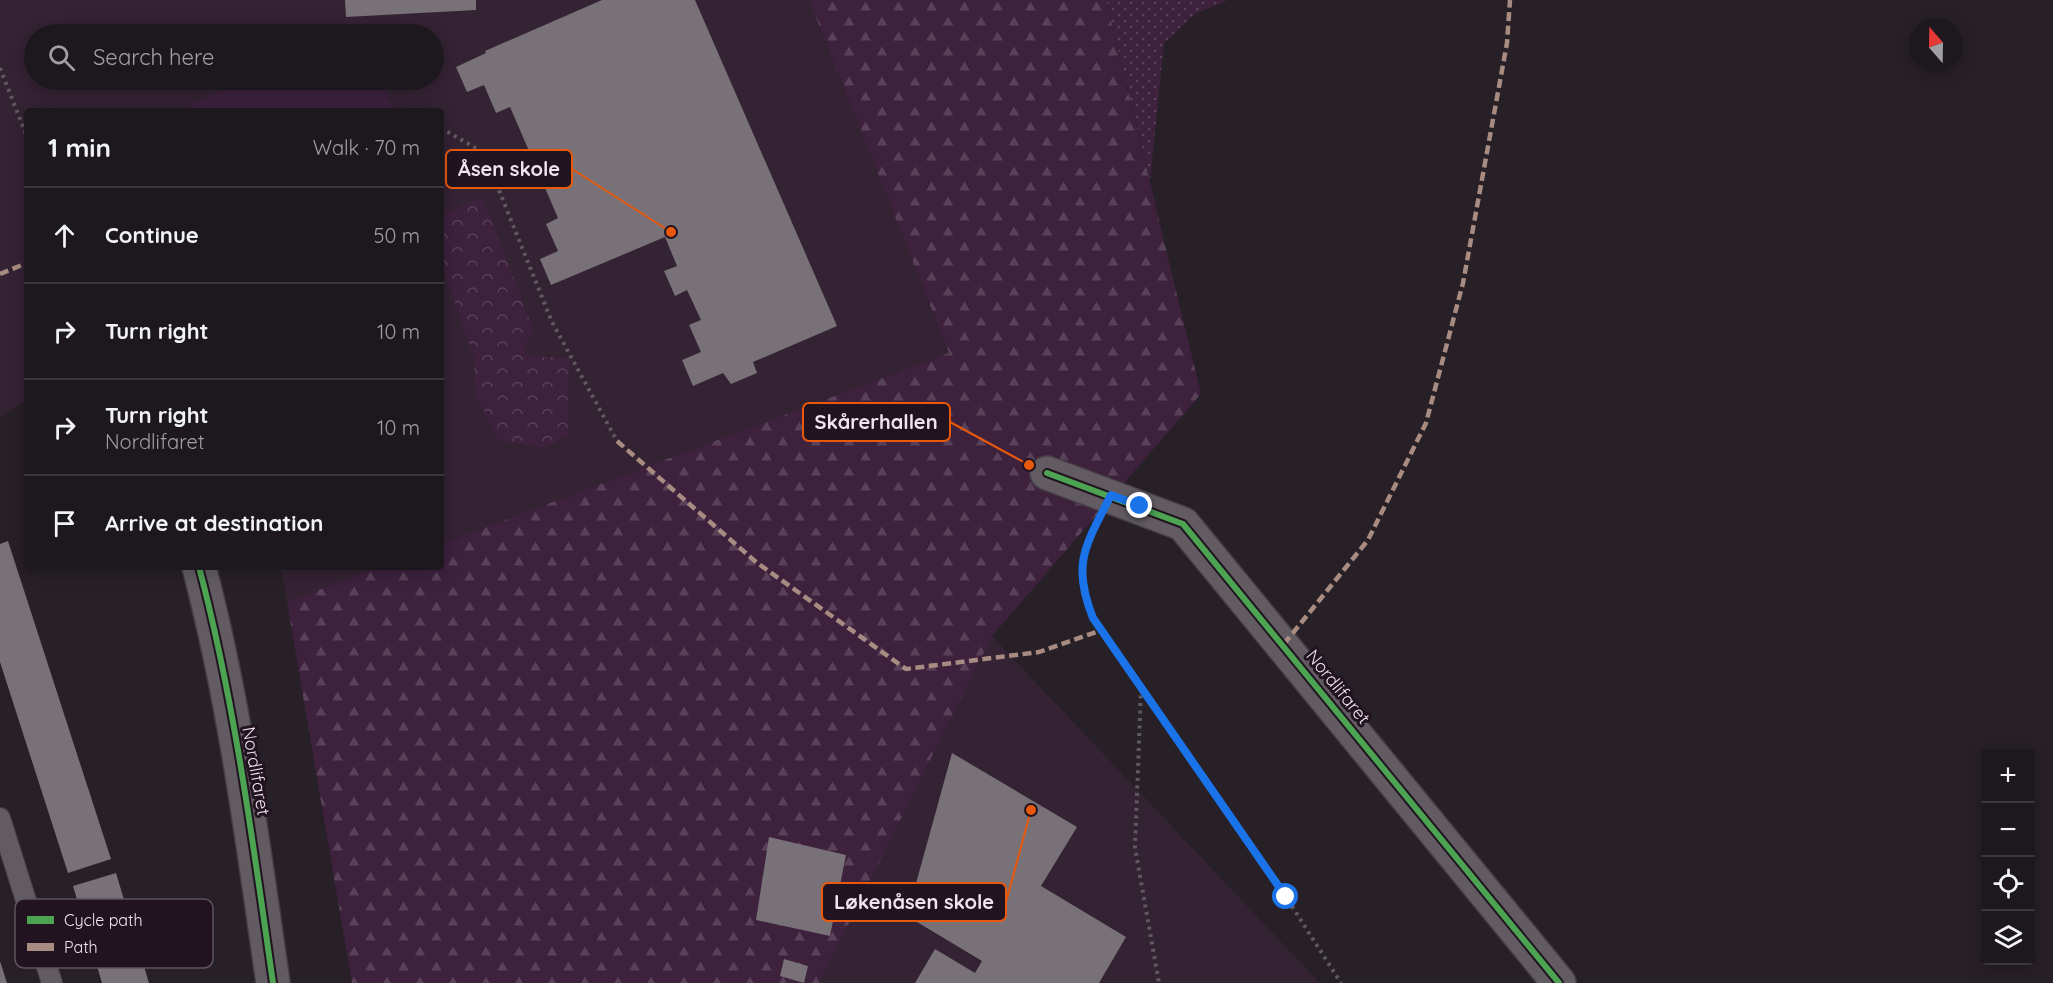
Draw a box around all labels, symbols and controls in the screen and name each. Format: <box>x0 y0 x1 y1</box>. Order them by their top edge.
north arrow <box>1909 18 1963 72</box>
search box <box>24 24 444 90</box>
icon: search <box>45 41 78 74</box>
text: Search here <box>93 43 214 71</box>
text: 1 min <box>48 131 111 164</box>
text: Walk · 70 m <box>313 135 420 160</box>
callout: Åsen skole <box>446 150 572 188</box>
text: Åsen skole <box>458 156 560 181</box>
icon: ahead <box>48 219 81 252</box>
text: Continue <box>105 221 199 249</box>
text: 50 m <box>374 223 420 248</box>
icon: right <box>48 315 81 348</box>
text: Turn right <box>105 317 209 345</box>
text: 10 m <box>377 319 420 344</box>
text: Turn right <box>105 401 209 429</box>
callout: Skårerhallen <box>803 403 950 441</box>
text: Skårerhallen <box>814 409 938 434</box>
icon: right <box>48 411 81 444</box>
text: 10 m <box>377 415 420 440</box>
text: Nordlifaret <box>105 429 205 454</box>
route end <box>1126 492 1152 518</box>
icon: arrive <box>48 507 81 540</box>
text: Arrive at destination <box>105 509 323 537</box>
street label: Nordlifaret <box>1301 645 1376 729</box>
street label: Nordlifaret <box>237 725 276 817</box>
map controls <box>1981 749 2035 965</box>
button: + <box>1981 749 2035 803</box>
button: − <box>1981 803 2035 857</box>
button: locate <box>1981 857 2035 911</box>
callout: Løkenåsen skole <box>822 883 1006 921</box>
route start <box>1272 883 1298 909</box>
text: Løkenåsen skole <box>834 889 994 914</box>
legend <box>15 899 213 968</box>
text: Cycle path <box>64 910 143 930</box>
button: layers <box>1981 911 2035 965</box>
text: Path <box>64 937 98 957</box>

